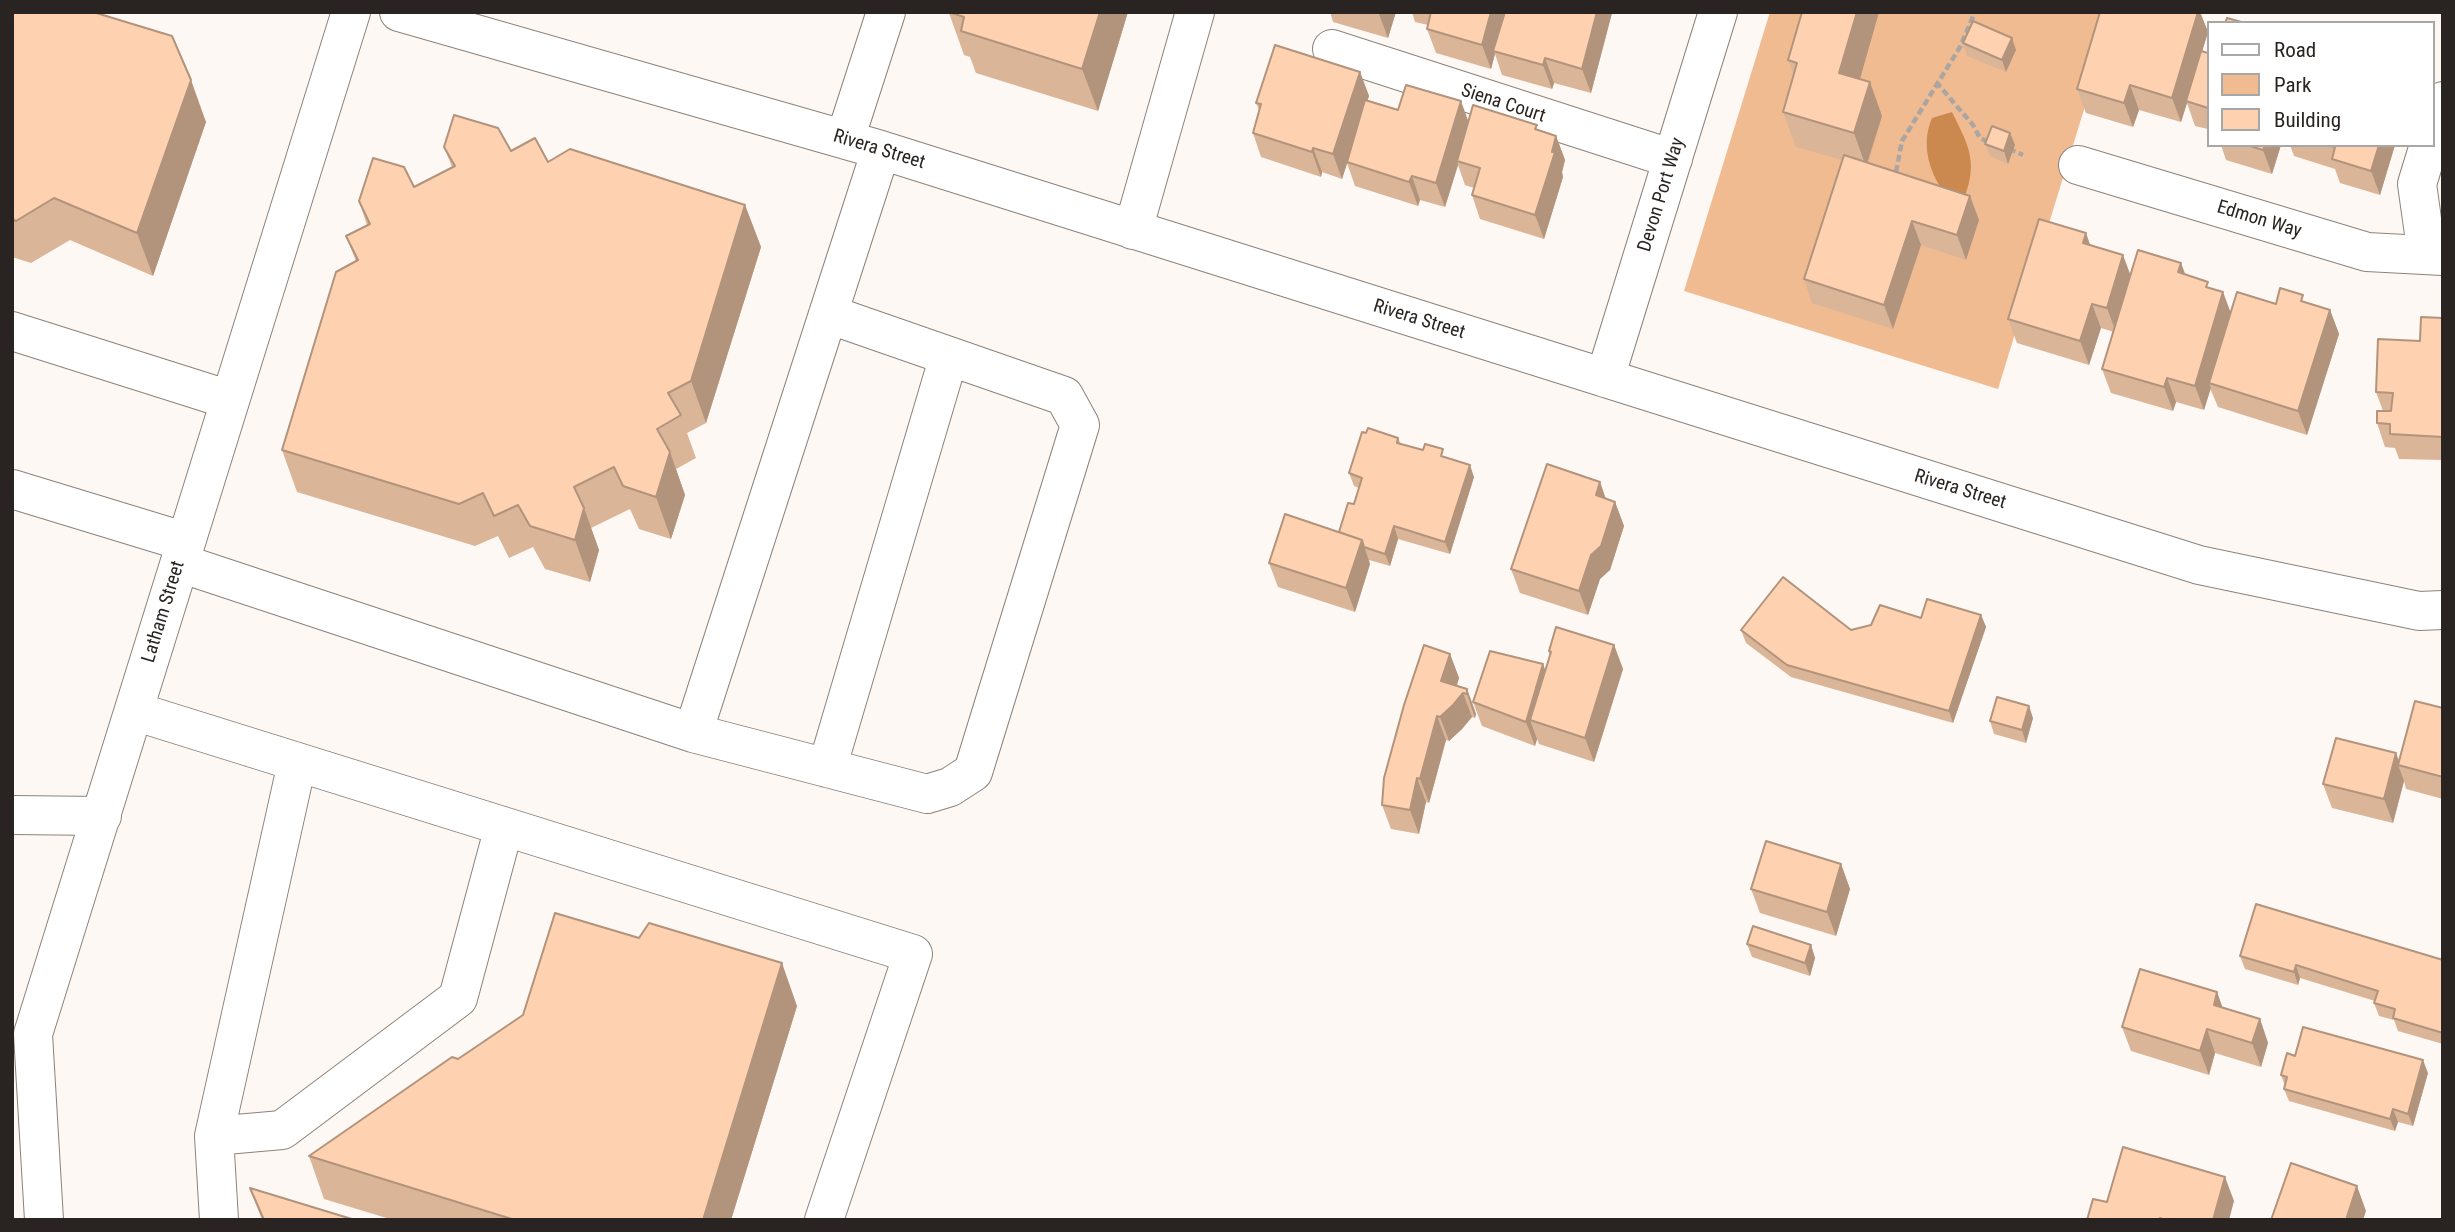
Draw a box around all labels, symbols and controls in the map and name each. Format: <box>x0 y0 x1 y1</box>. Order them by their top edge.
legend <box>2206 21 2434 147</box>
text: Road <box>2274 38 2316 62</box>
text: Park <box>2274 73 2311 97</box>
street label: Siena Court <box>1458 80 1548 128</box>
text: Building <box>2274 108 2341 132</box>
street label: Rivera Street <box>830 125 928 175</box>
street label: Devon Port Way <box>1634 135 1690 255</box>
street label: Edmon Way <box>2214 196 2304 244</box>
street label: Rivera Street <box>1370 295 1468 345</box>
street label: Rivera Street <box>1911 465 2009 515</box>
street label: Latham Street <box>138 558 190 666</box>

